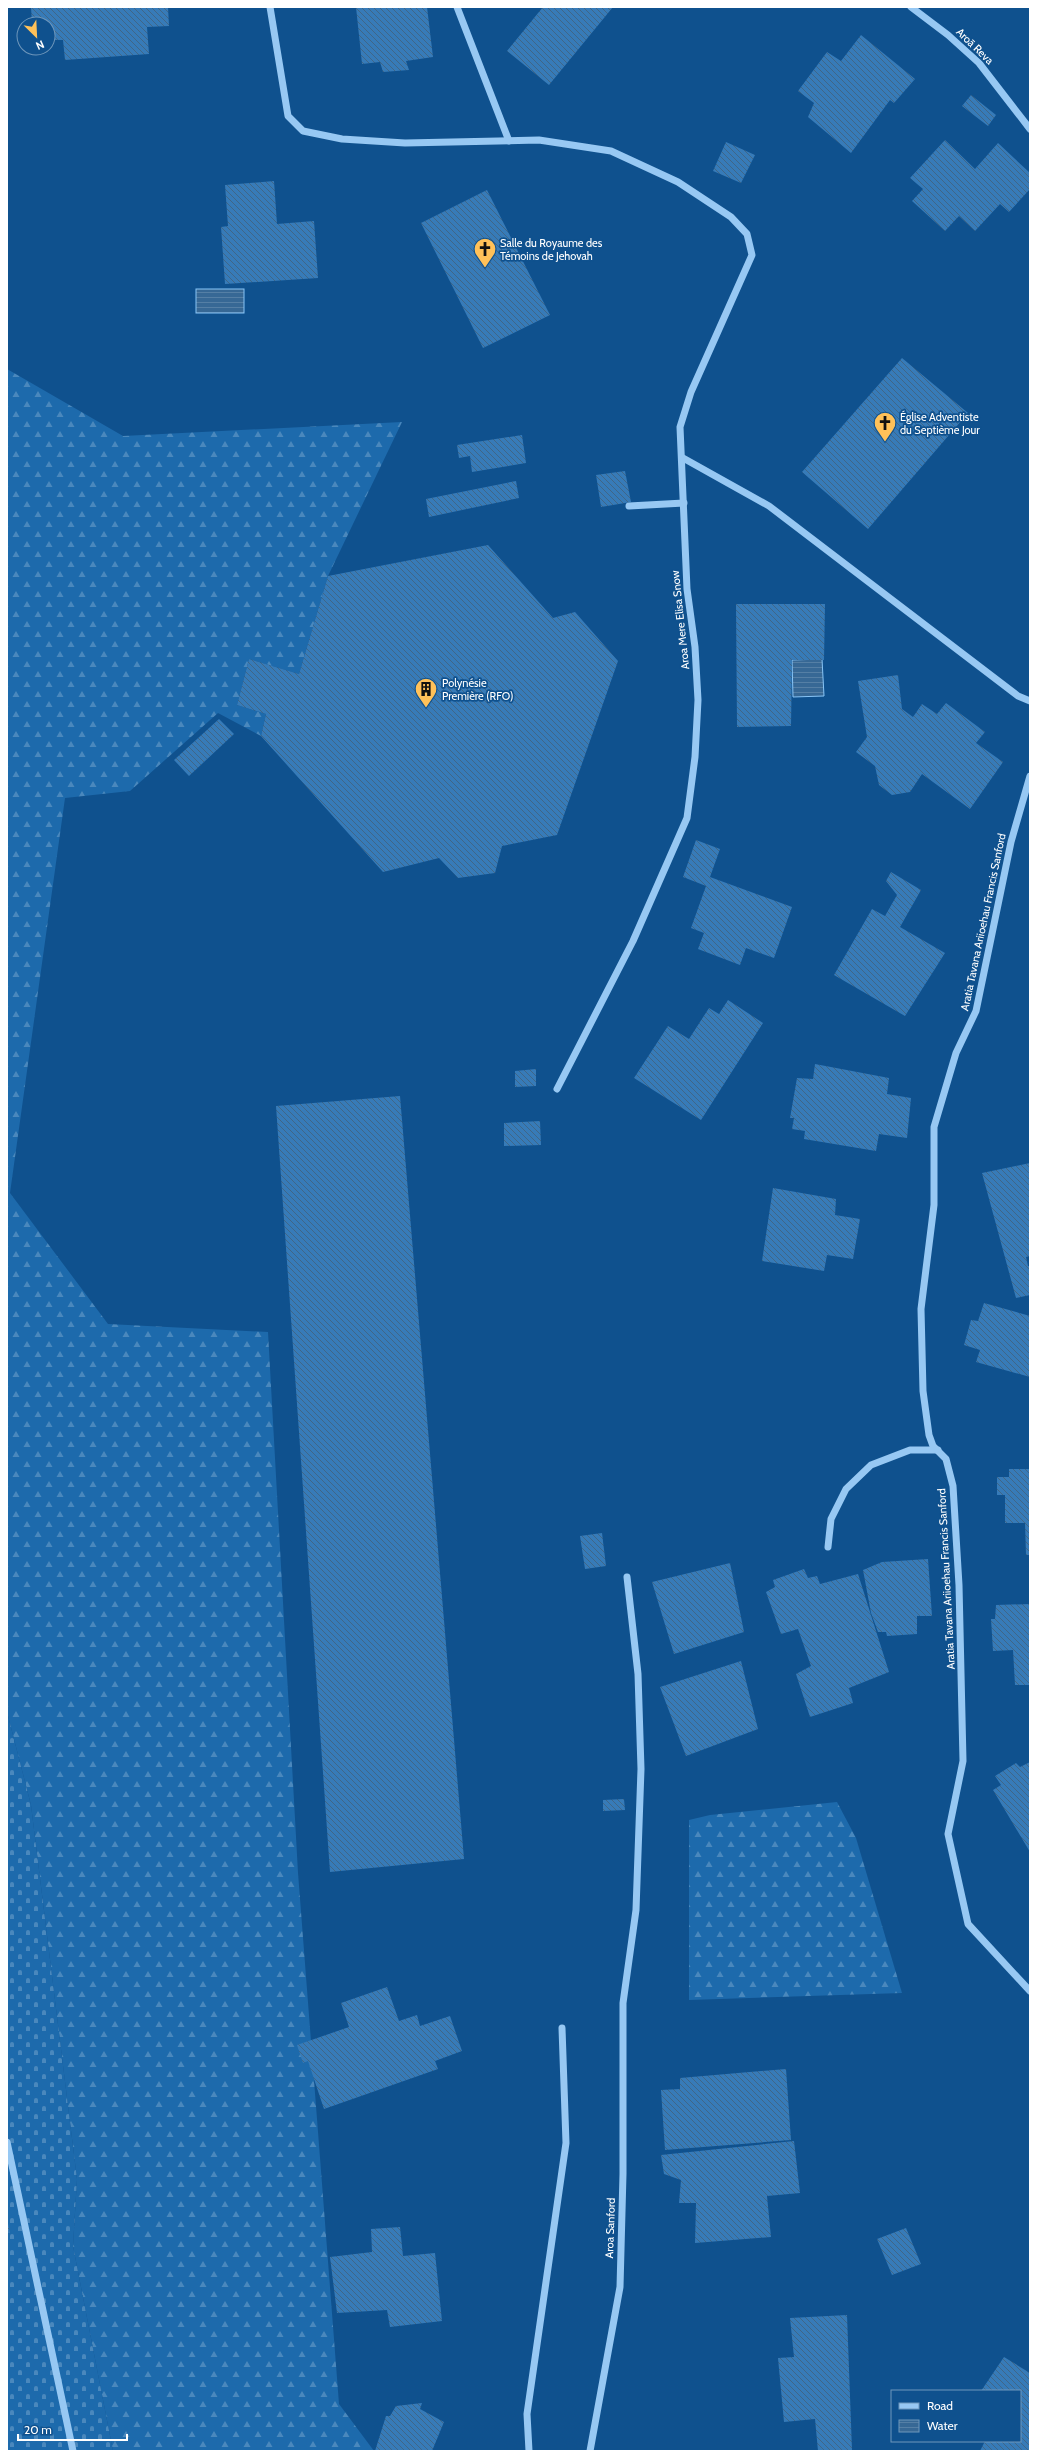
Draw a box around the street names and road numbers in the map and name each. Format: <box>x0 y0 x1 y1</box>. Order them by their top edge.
street label: Aroā Reva <box>953 25 997 68</box>
street label: Aroa Mere Elisa Snow <box>668 570 692 670</box>
street label: Aratia Tavana Ariioehau Francis Sanford <box>957 832 1009 1012</box>
street label: Aratia Tavana Ariioehau Francis Sanford <box>934 1488 958 1670</box>
street label: Aroa Sanford <box>602 2197 618 2259</box>

